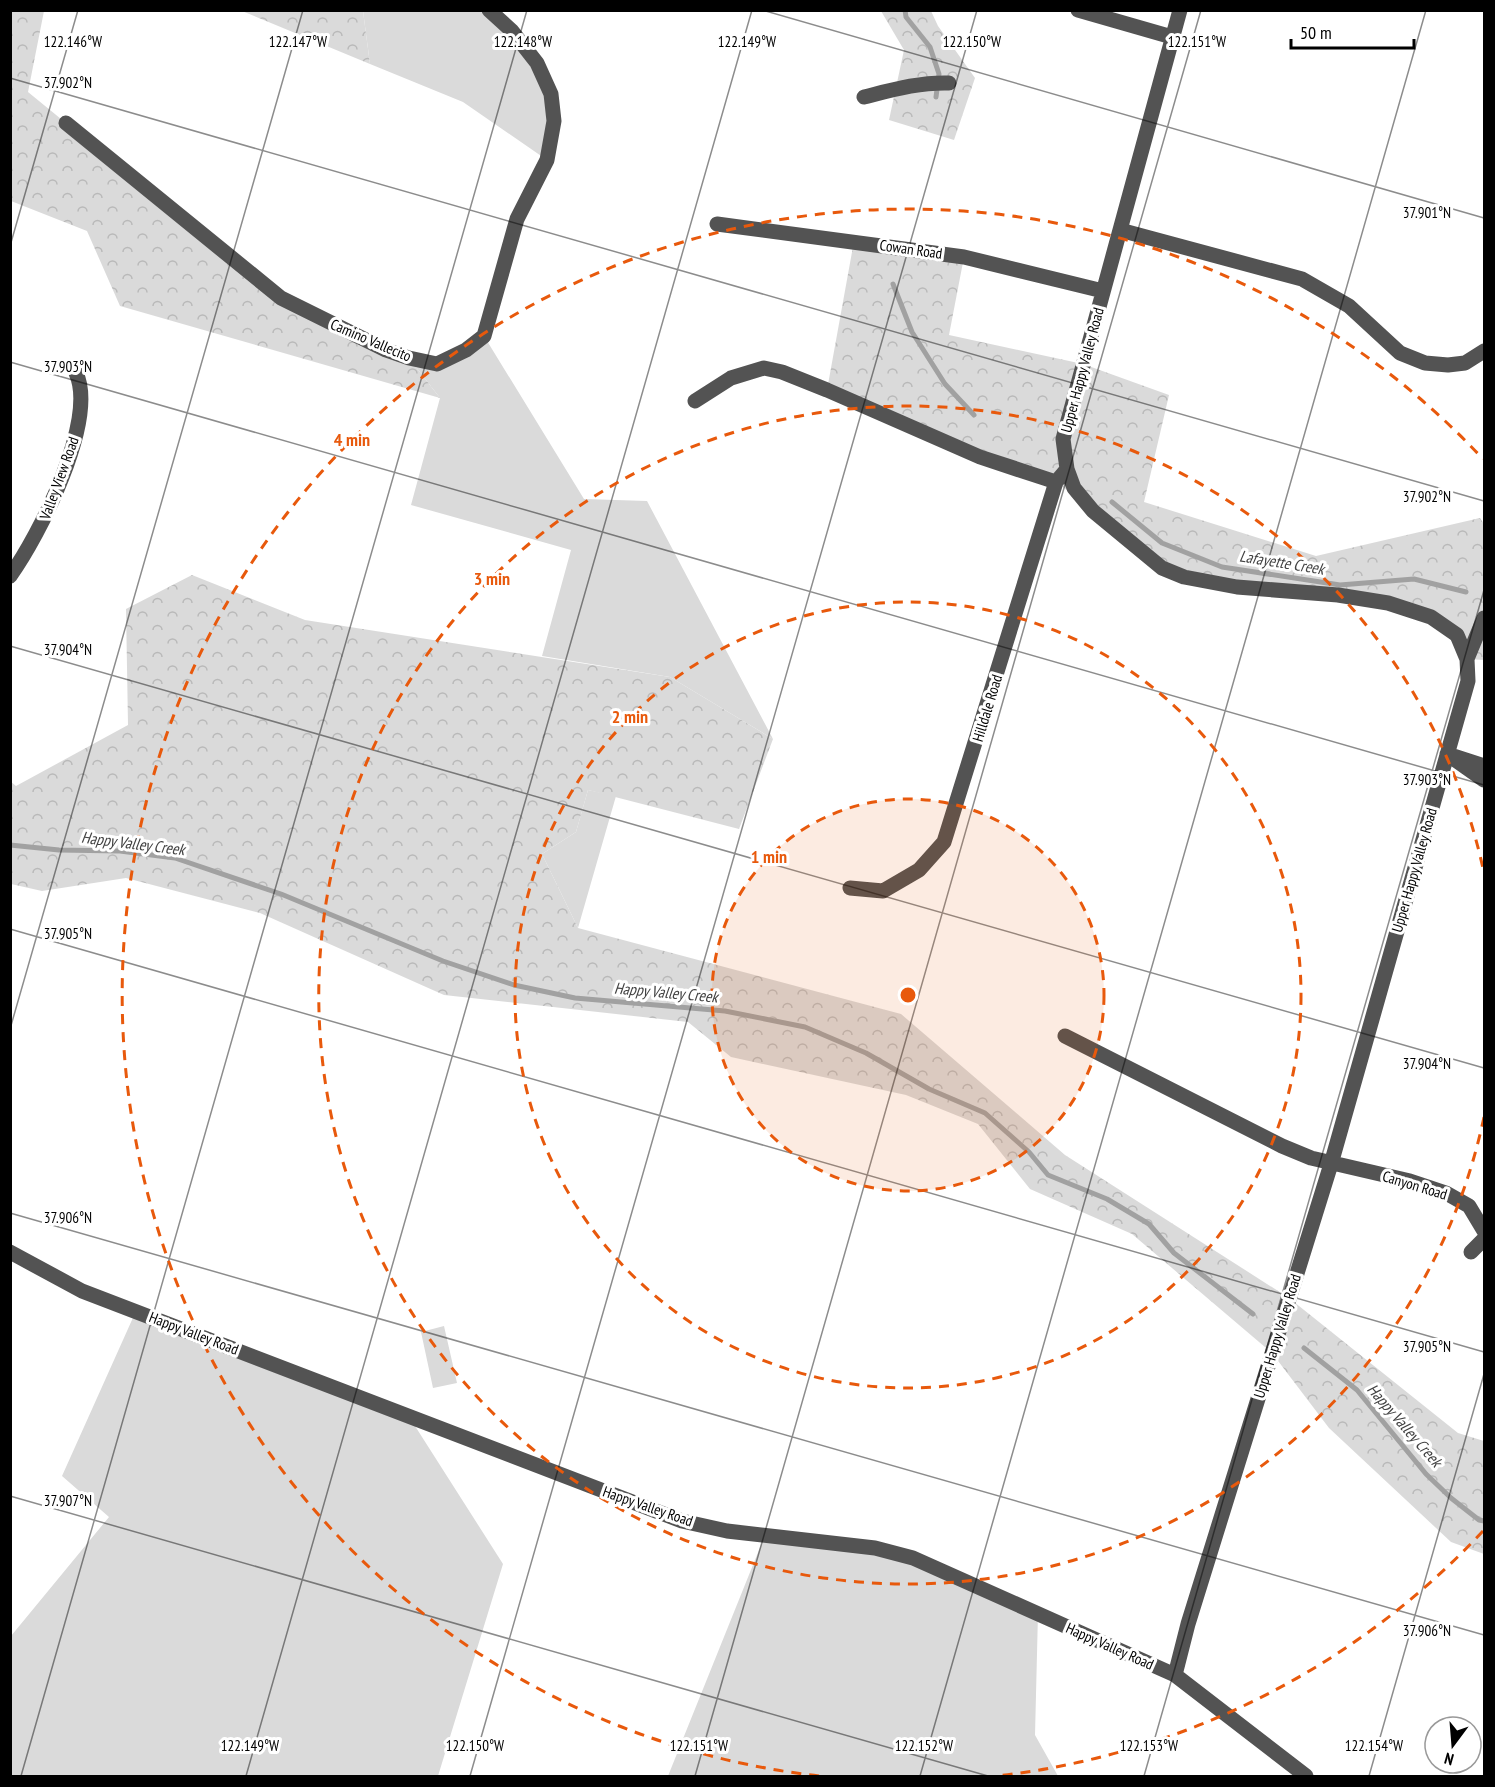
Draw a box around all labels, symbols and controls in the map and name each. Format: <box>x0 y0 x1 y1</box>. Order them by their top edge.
scale bar <box>1291 12 1414 50</box>
text: 50 m <box>1300 21 1332 44</box>
text: 122.146°W <box>44 32 102 51</box>
text: 122.147°W <box>269 32 327 51</box>
text: 122.148°W <box>494 32 552 51</box>
text: 122.149°W <box>718 32 776 51</box>
text: 122.150°W <box>943 32 1001 51</box>
text: 122.151°W <box>1168 32 1226 51</box>
text: 37.902°N <box>44 73 92 92</box>
text: 37.901°N <box>1403 203 1451 222</box>
street label: Cowan Road <box>878 235 944 263</box>
street label: Upper Happy Valley Road <box>1056 305 1108 435</box>
street label: Camino Vallecito <box>328 314 414 366</box>
text: 37.903°N <box>44 357 92 376</box>
text: 4 min <box>334 428 370 451</box>
street label: Valley View Road <box>35 434 83 523</box>
text: 37.902°N <box>1403 487 1451 506</box>
water label: Lafayette Creek <box>1238 545 1328 579</box>
text: 3 min <box>474 567 510 590</box>
text: 37.904°N <box>44 640 92 659</box>
street label: Hilldale Road <box>968 672 1006 744</box>
text: 2 min <box>612 705 648 728</box>
text: 37.903°N <box>1403 770 1451 789</box>
street label: Upper Happy Valley Road <box>1387 806 1441 934</box>
water label: Happy Valley Creek <box>80 827 188 859</box>
text: 1 min <box>751 845 787 868</box>
text: 37.905°N <box>44 924 92 943</box>
water label: Happy Valley Creek <box>613 978 720 1007</box>
centre of rings <box>898 985 918 1005</box>
text: 37.904°N <box>1403 1054 1451 1073</box>
street label: Canyon Road <box>1380 1166 1450 1204</box>
text: 37.906°N <box>44 1208 92 1227</box>
street label: Upper Happy Valley Road <box>1249 1272 1305 1400</box>
street label: Happy Valley Road <box>147 1307 241 1359</box>
text: 37.905°N <box>1403 1337 1451 1356</box>
water label: Happy Valley Creek <box>1363 1379 1448 1472</box>
street label: Happy Valley Road <box>600 1482 696 1530</box>
text: 37.907°N <box>44 1491 92 1510</box>
street label: Happy Valley Road <box>1063 1618 1157 1674</box>
text: 37.906°N <box>1403 1621 1451 1640</box>
north arrow <box>1423 1715 1483 1775</box>
text: 122.149°W <box>221 1736 279 1755</box>
text: 122.150°W <box>446 1736 504 1755</box>
text: 122.151°W <box>670 1736 728 1755</box>
text: 122.152°W <box>895 1736 953 1755</box>
text: 122.153°W <box>1120 1736 1178 1755</box>
text: 122.154°W <box>1345 1736 1403 1755</box>
text: N <box>1442 1749 1456 1770</box>

